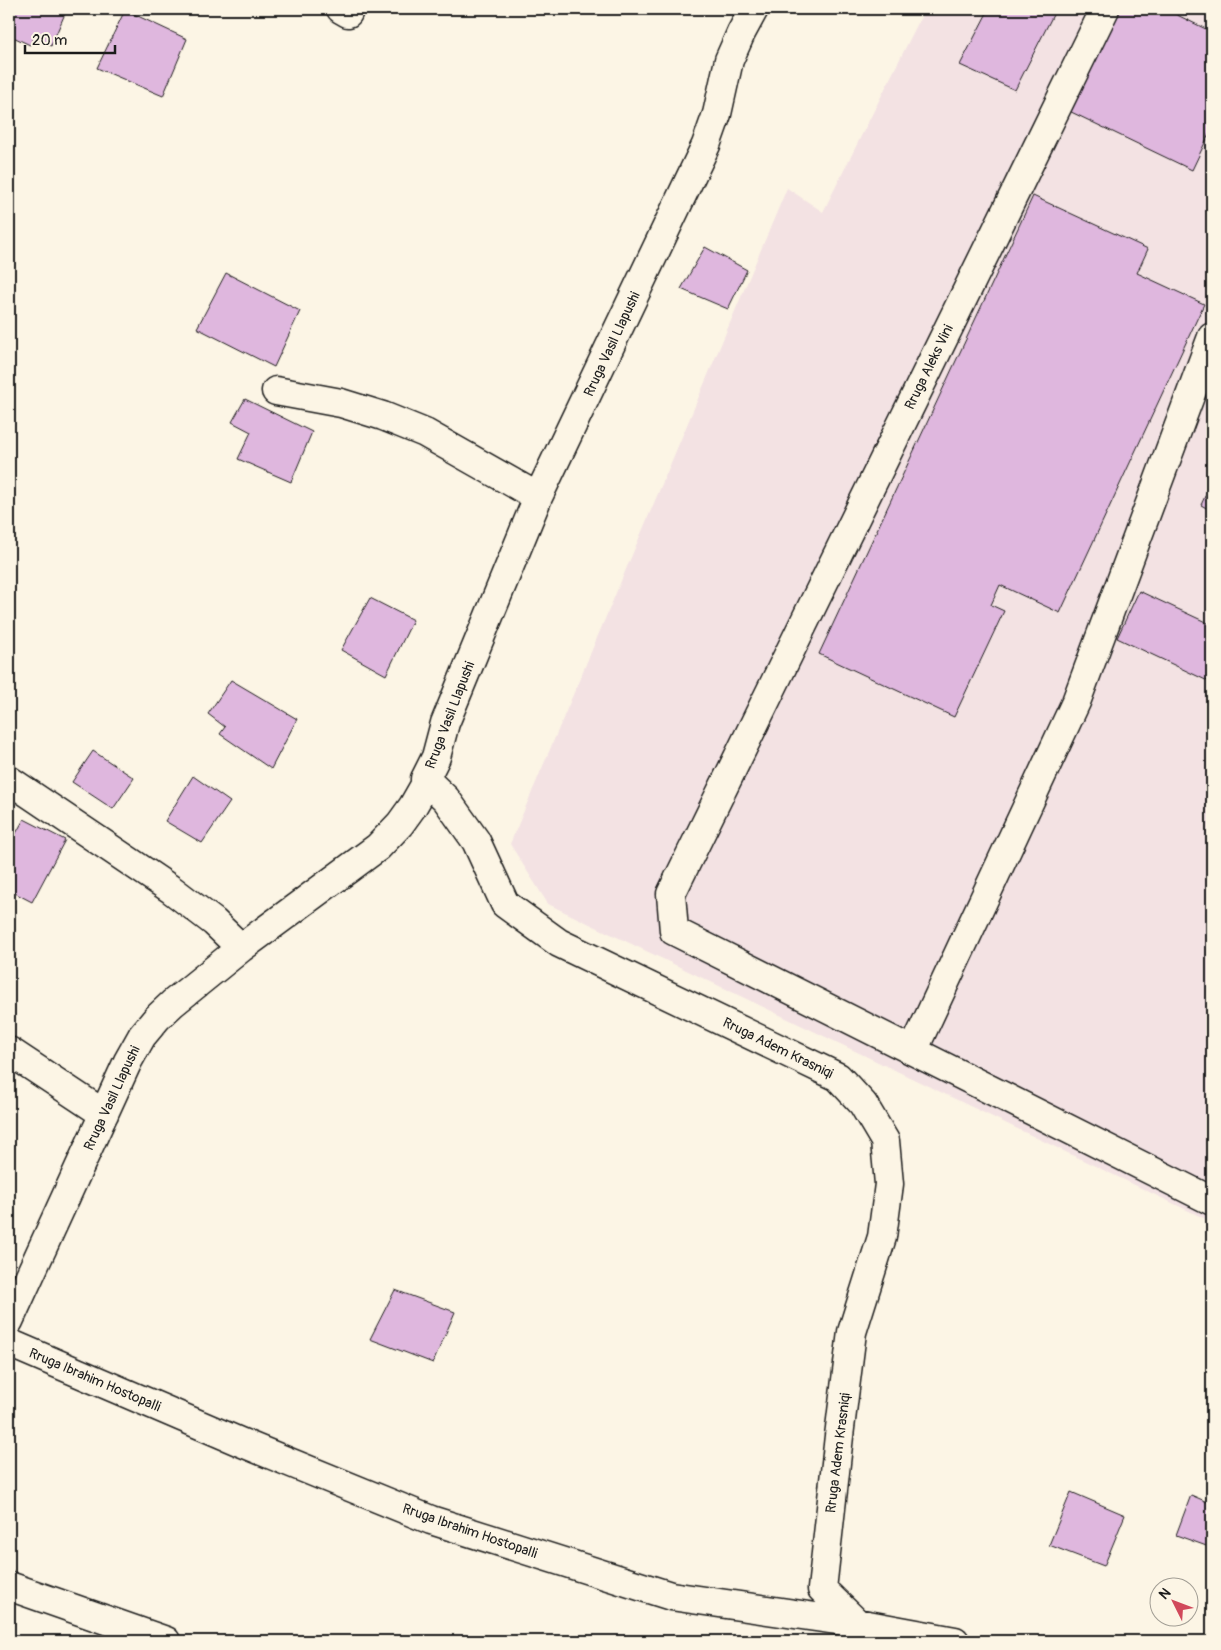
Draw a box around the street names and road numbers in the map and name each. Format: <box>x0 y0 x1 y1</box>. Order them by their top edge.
street label: Rruga Vasil Llapushi <box>580 288 644 399</box>
street label: Rruga Aleks Vini <box>901 321 957 412</box>
street label: Rruga Vasil Llapushi <box>422 658 478 771</box>
street label: Rruga Adem Krasniqi <box>720 1014 836 1082</box>
street label: Rruga Vasil Llapushi <box>80 1042 144 1153</box>
street label: Rruga Ibrahim Hostopalli <box>26 1345 164 1416</box>
street label: Rruga Adem Krasniqi <box>822 1392 854 1514</box>
street label: Rruga Ibrahim Hostopalli <box>400 1500 540 1562</box>

